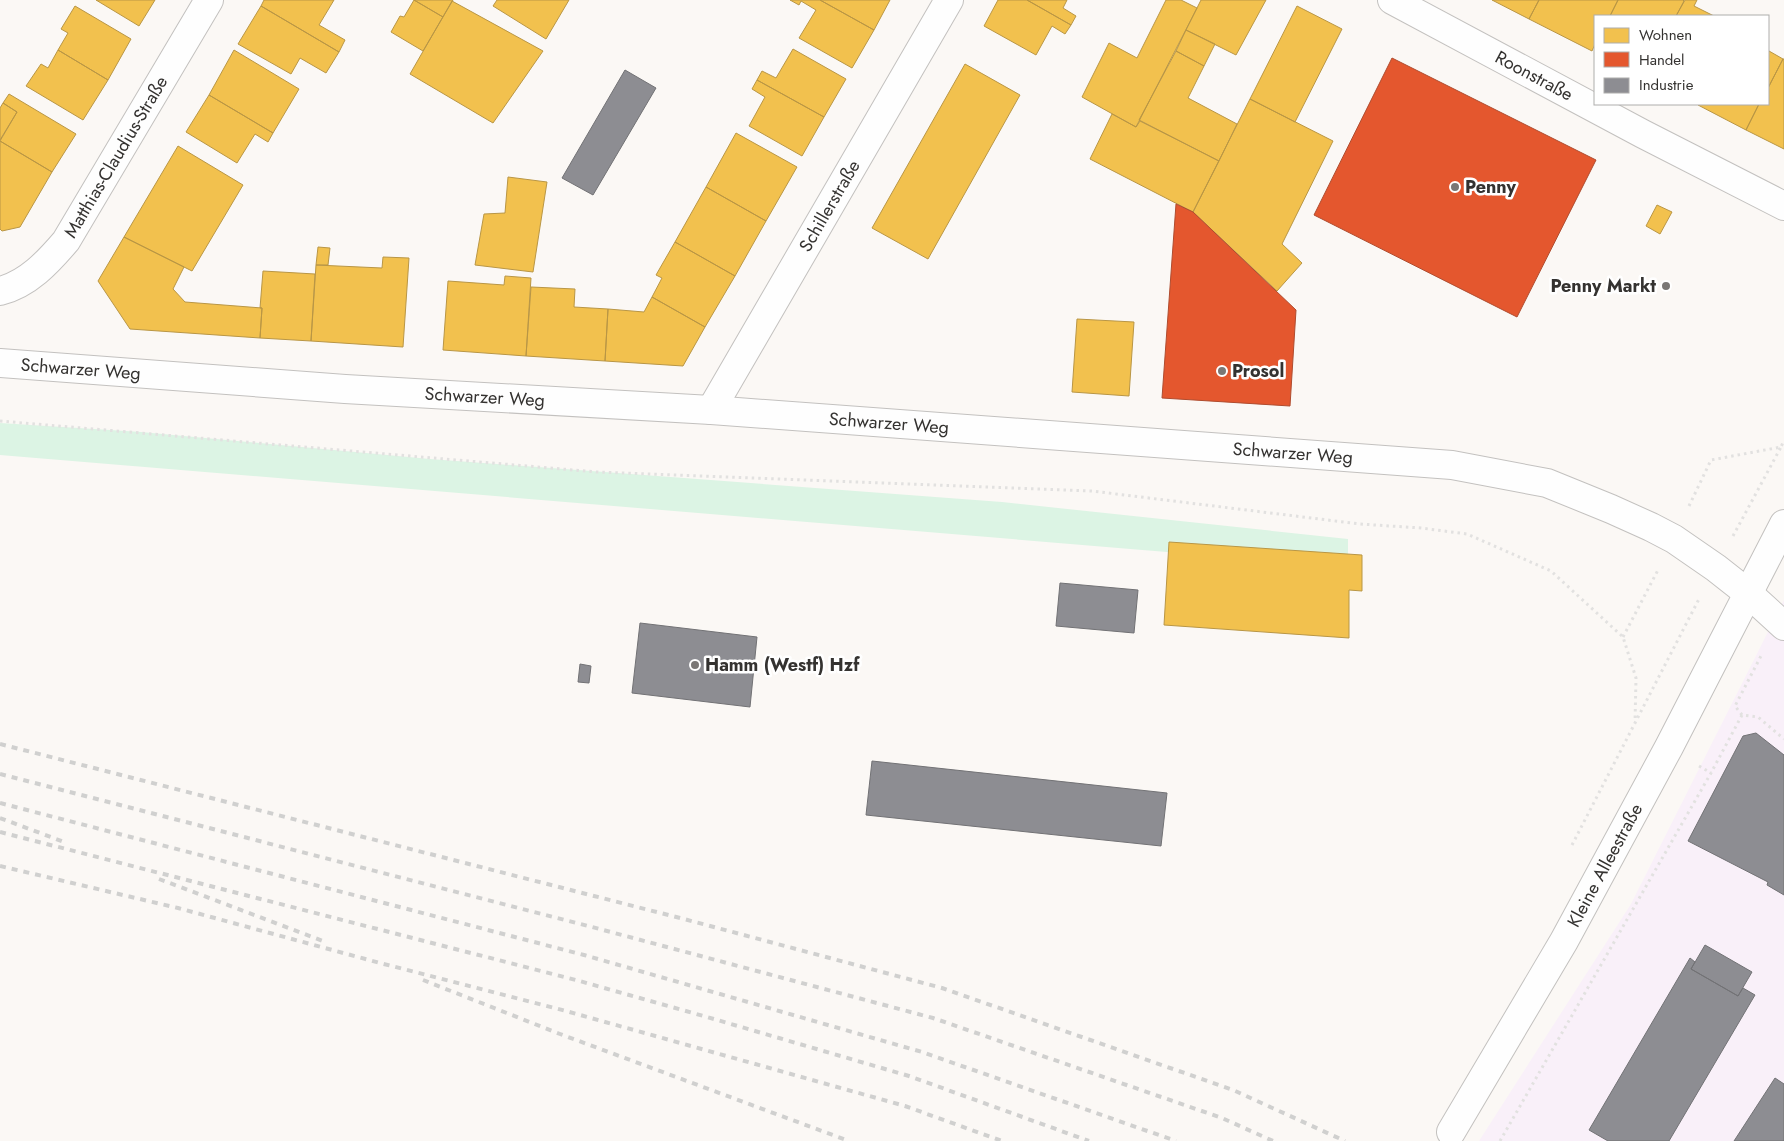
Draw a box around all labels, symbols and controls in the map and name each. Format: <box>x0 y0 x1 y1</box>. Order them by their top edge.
legend <box>1594 15 1769 105</box>
text: Wohnen <box>1639 24 1692 46</box>
street label: Roonstraße <box>1490 44 1578 107</box>
text: Handel <box>1639 49 1685 71</box>
street label: Matthias-Claudius-Straße <box>58 71 174 243</box>
text: Industrie <box>1639 74 1694 96</box>
street label: Schillerstraße <box>793 155 866 257</box>
place label: Penny <box>1465 174 1517 200</box>
marker: Penny <box>1449 181 1461 193</box>
place label: Penny Markt <box>1550 273 1656 299</box>
marker: Penny Markt <box>1660 280 1672 292</box>
street label: Schwarzer Weg <box>20 352 142 387</box>
place label: Prosol <box>1232 358 1284 384</box>
marker: Prosol <box>1216 365 1228 377</box>
street label: Schwarzer Weg <box>424 381 546 413</box>
street label: Schwarzer Weg <box>828 406 950 441</box>
street label: Schwarzer Weg <box>1232 436 1354 471</box>
place label: Hamm (Westf) Hzf <box>705 652 860 678</box>
marker: Hamm (Westf) Hzf <box>689 659 701 671</box>
street label: Kleine Alleestraße <box>1561 799 1649 932</box>

